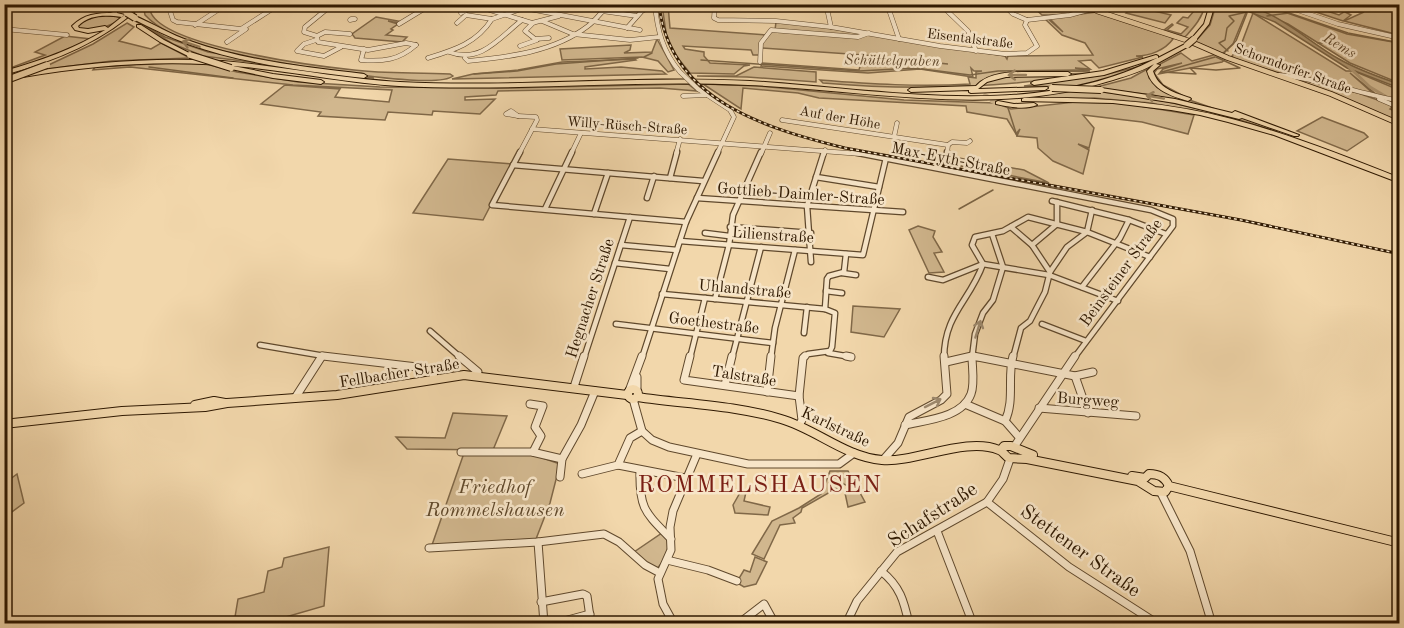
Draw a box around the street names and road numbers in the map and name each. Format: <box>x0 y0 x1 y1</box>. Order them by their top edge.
street label: Eisentalstraße <box>926 27 1014 51</box>
street label: Schorndorfer Straße <box>1232 41 1353 97</box>
street label: Auf der Höhe <box>798 104 881 132</box>
street label: Willy-Rüsch-Straße <box>566 115 688 137</box>
street label: Max-Eyth-Straße <box>890 141 1012 179</box>
street label: Gottlieb-Daimler-Straße <box>716 181 885 209</box>
street label: Beinsteiner Straße <box>1077 217 1166 330</box>
street label: Lilienstraße <box>731 225 815 247</box>
street label: Hegnacher Straße <box>564 237 618 361</box>
street label: Uhlandstraße <box>698 278 792 302</box>
street label: Goethestraße <box>667 310 760 337</box>
street label: Fellbacher Straße <box>338 357 461 391</box>
street label: Talstraße <box>710 364 777 390</box>
street label: Burgweg <box>1056 391 1120 411</box>
street label: Karlstraße <box>798 405 872 451</box>
street label: Schafstraße <box>885 480 981 552</box>
street label: Stettener Straße <box>1016 502 1143 602</box>

